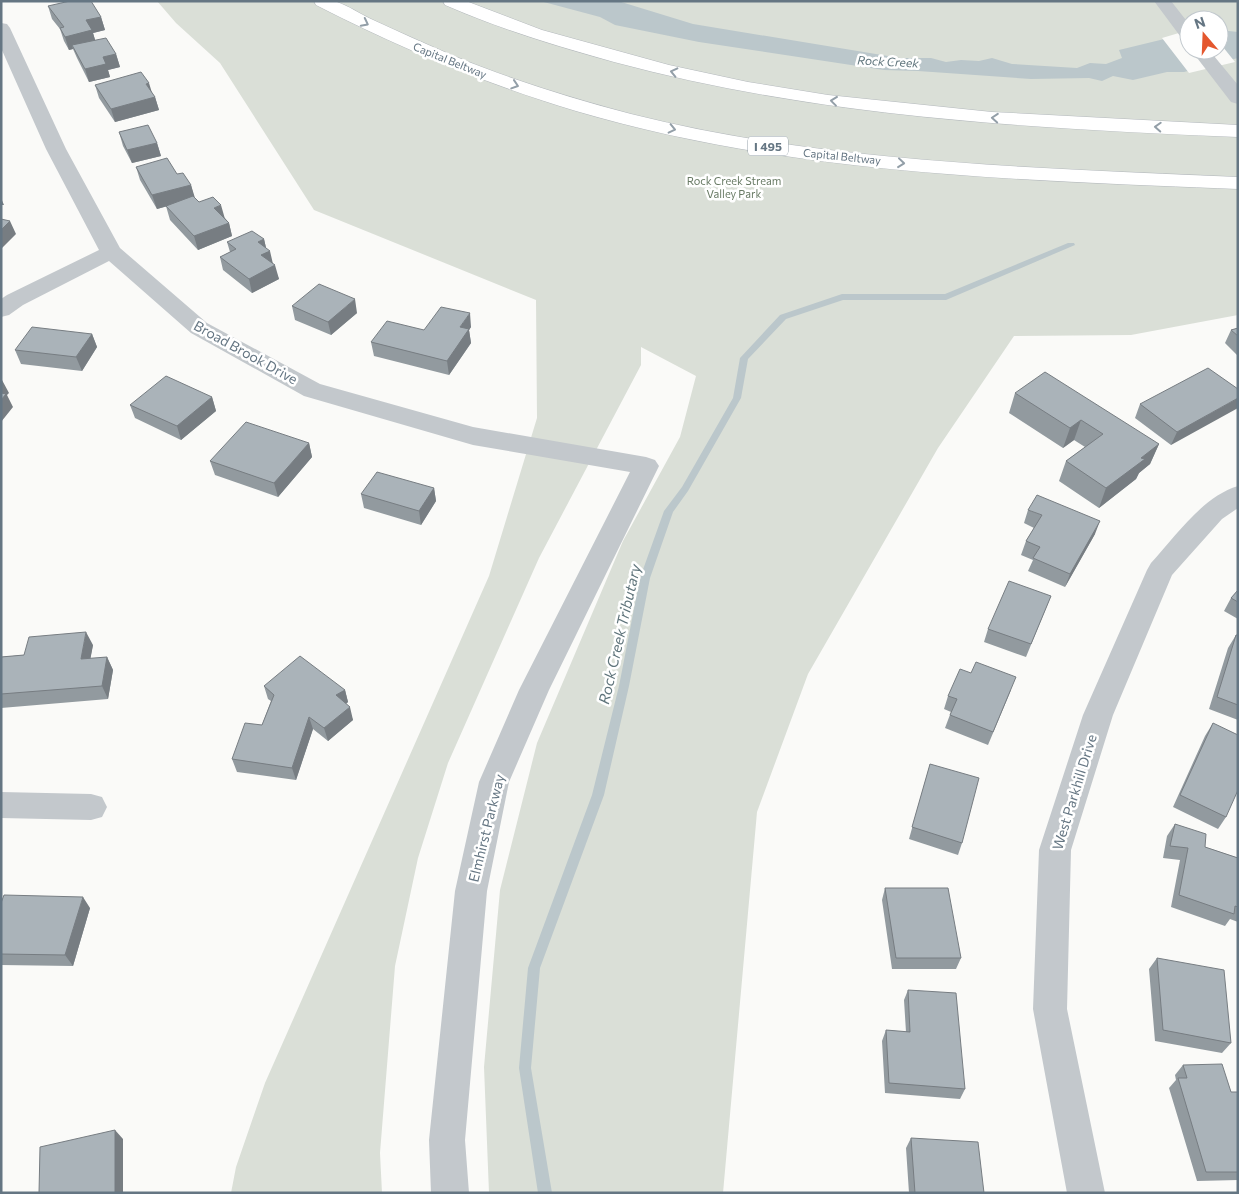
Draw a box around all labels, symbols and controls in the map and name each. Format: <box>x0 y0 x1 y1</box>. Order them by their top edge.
north arrow <box>1179 10 1229 60</box>
text: N <box>1192 12 1207 32</box>
one-way arrow <box>360 17 369 27</box>
street label: Capital Beltway <box>411 39 489 81</box>
water label: Rock Creek <box>857 52 920 70</box>
one-way arrow <box>670 67 678 78</box>
one-way arrow <box>511 79 519 89</box>
one-way arrow <box>829 96 837 107</box>
one-way arrow <box>991 113 999 124</box>
one-way arrow <box>1153 122 1161 133</box>
one-way arrow <box>667 123 676 134</box>
road number: I 495 <box>748 136 788 156</box>
street label: Capital Beltway <box>803 145 882 167</box>
one-way arrow <box>898 157 906 168</box>
park label: Rock Creek Stream Valley Park <box>687 174 781 200</box>
street label: Broad Brook Drive <box>191 316 301 388</box>
water label: Rock Creek Tributary <box>594 561 644 706</box>
street label: West Parkhill Drive <box>1048 732 1100 852</box>
street label: Elmhirst Parkway <box>464 772 508 884</box>

